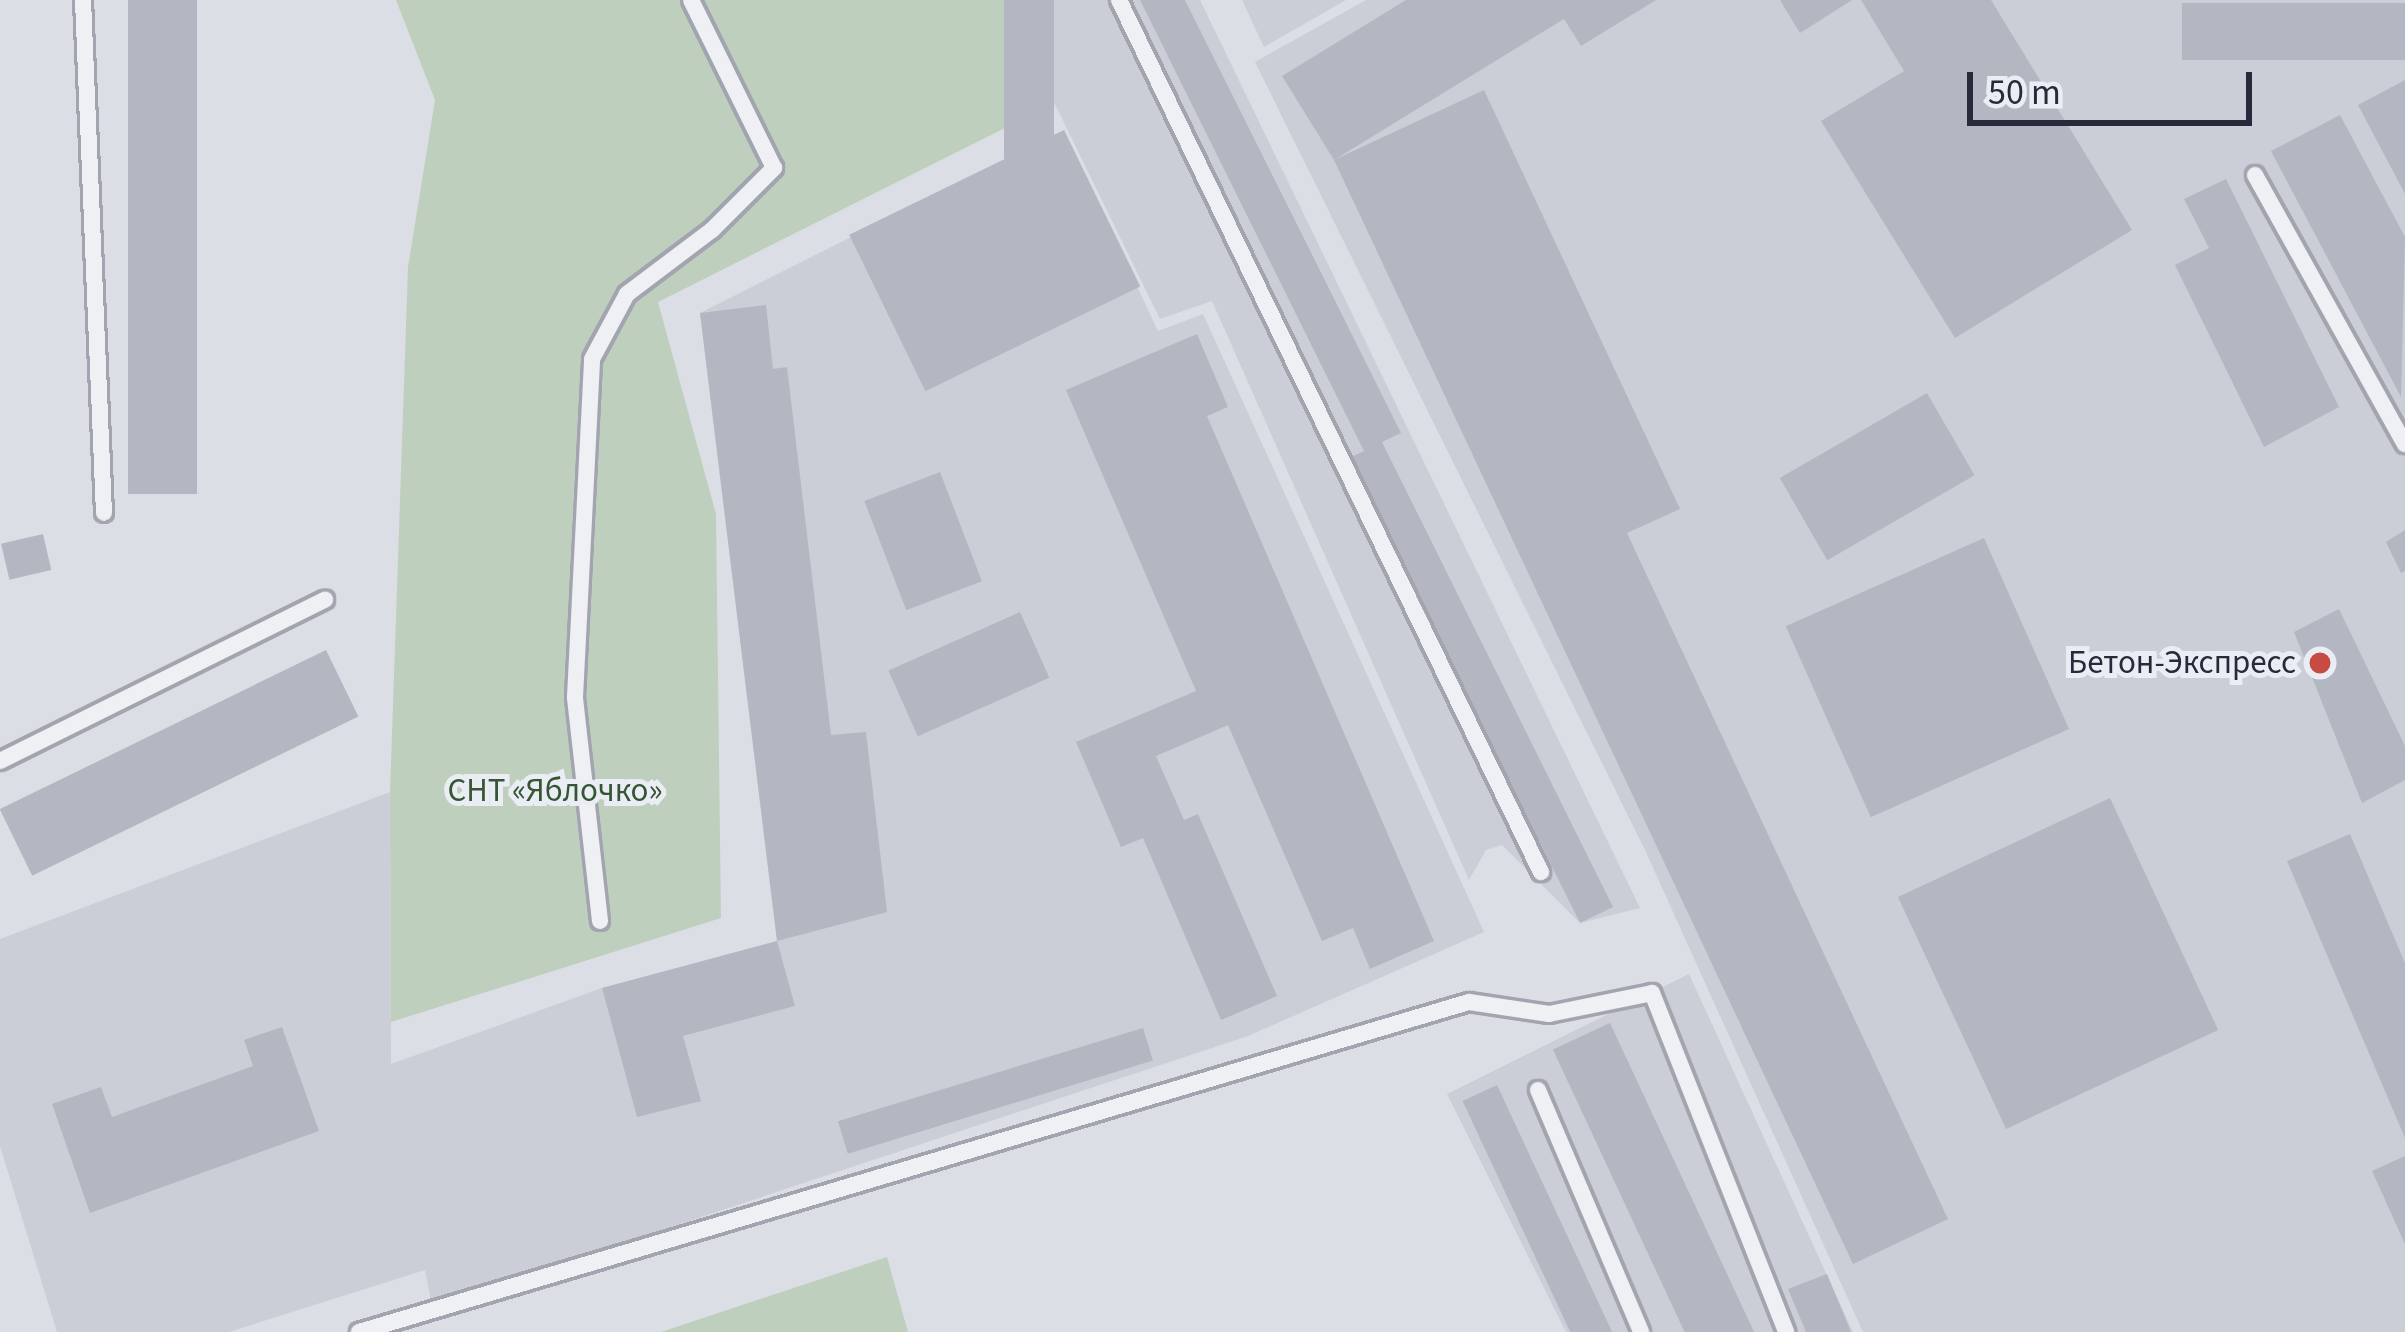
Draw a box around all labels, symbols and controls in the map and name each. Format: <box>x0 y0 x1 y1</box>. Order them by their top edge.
scale bar <box>1973 48 2258 122</box>
text: 50 m <box>1988 67 2061 118</box>
place label: Бетон-Экспресс <box>2068 643 2296 683</box>
marker: Бетон-Экспресс <box>2307 650 2333 676</box>
park label: СНТ «Яблочко» <box>447 771 663 811</box>

